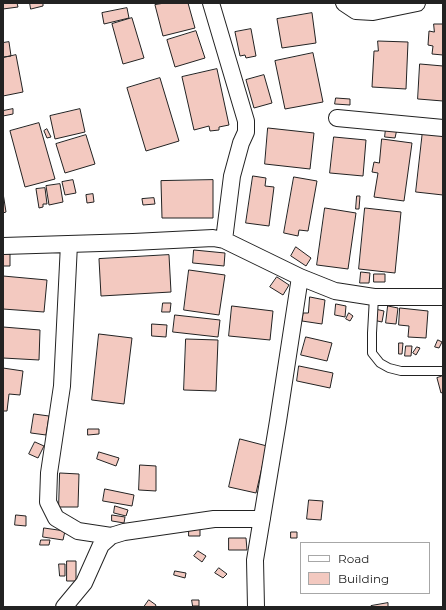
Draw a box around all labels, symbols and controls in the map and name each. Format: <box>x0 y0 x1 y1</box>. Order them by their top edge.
legend <box>300 542 430 594</box>
text: Road <box>338 551 369 566</box>
text: Building <box>338 571 389 586</box>

